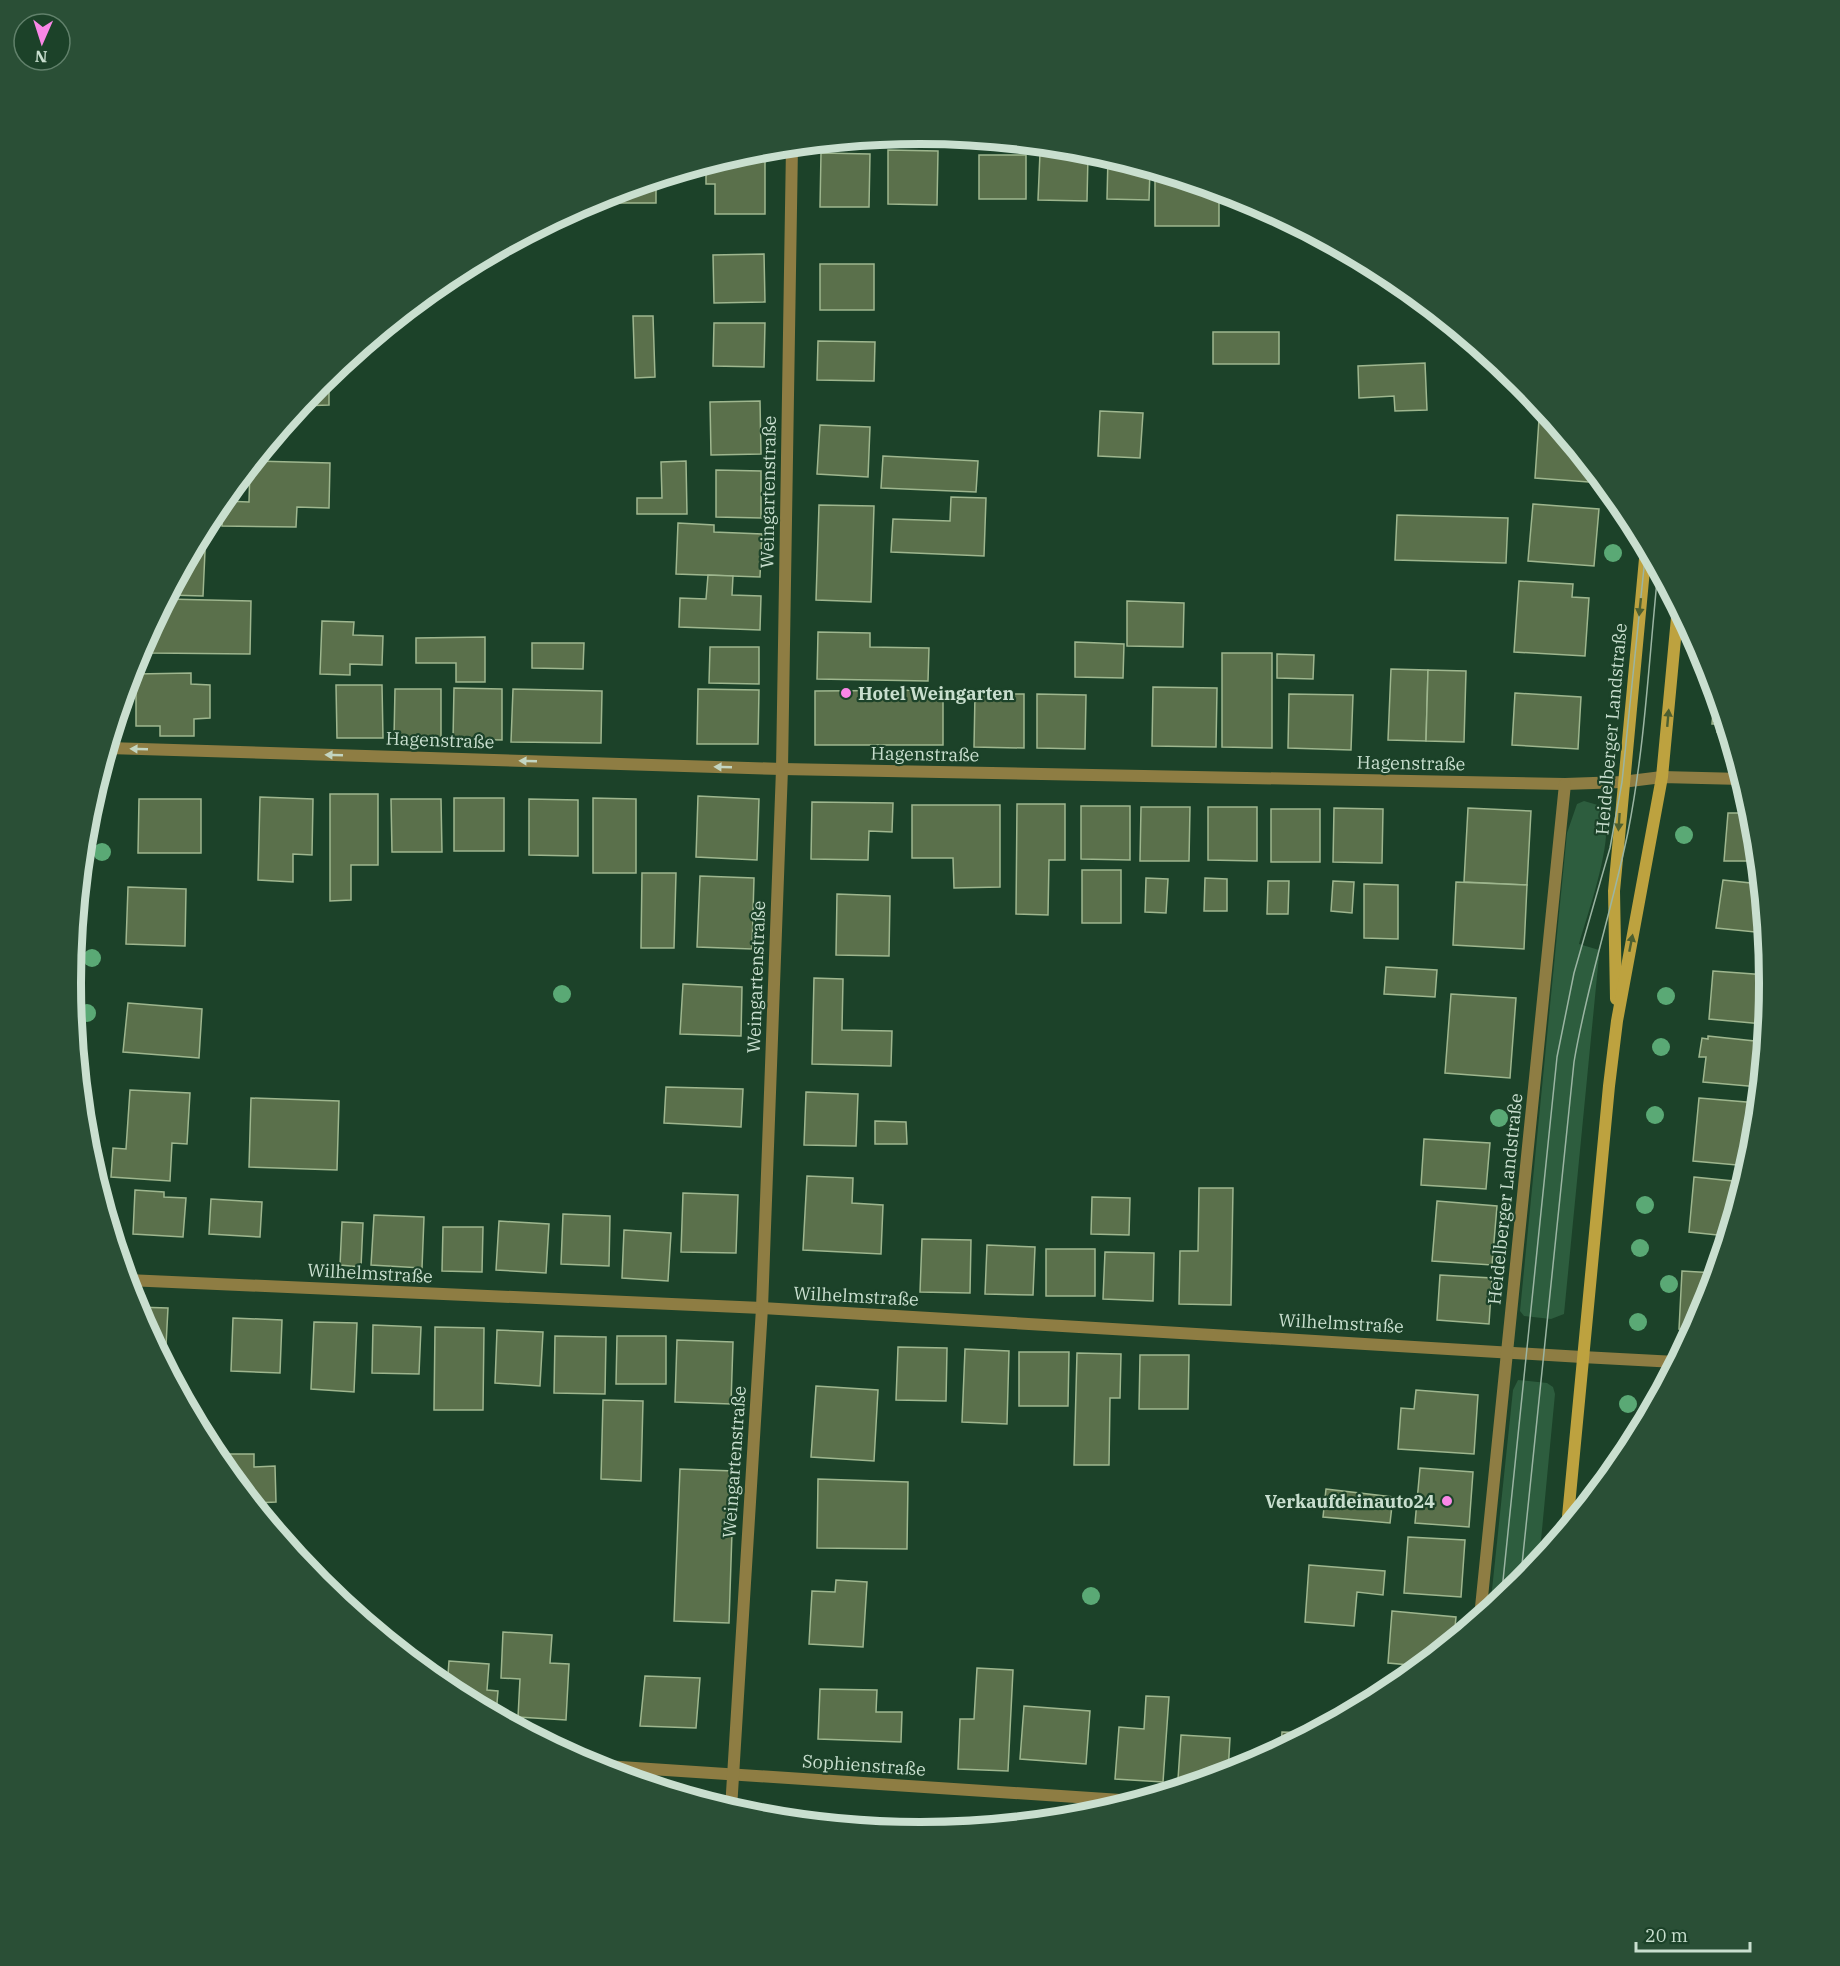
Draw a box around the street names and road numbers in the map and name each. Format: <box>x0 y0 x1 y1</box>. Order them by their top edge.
street label: Weingartenstraße <box>755 415 781 569</box>
street label: Heidelberger Landstraße <box>1590 622 1632 836</box>
street label: Hagenstraße <box>385 727 495 753</box>
street label: Hagenstraße <box>870 742 980 766</box>
street label: Hagenstraße <box>1356 751 1466 775</box>
street label: Weingartenstraße <box>742 900 770 1054</box>
street label: Heidelberger Landstraße <box>1482 1092 1528 1306</box>
street label: Wilhelmstraße <box>307 1258 433 1288</box>
street label: Wilhelmstraße <box>793 1281 919 1311</box>
street label: Wilhelmstraße <box>1278 1308 1404 1338</box>
street label: Weingartenstraße <box>717 1385 751 1539</box>
street label: Sophienstraße <box>801 1749 927 1781</box>

